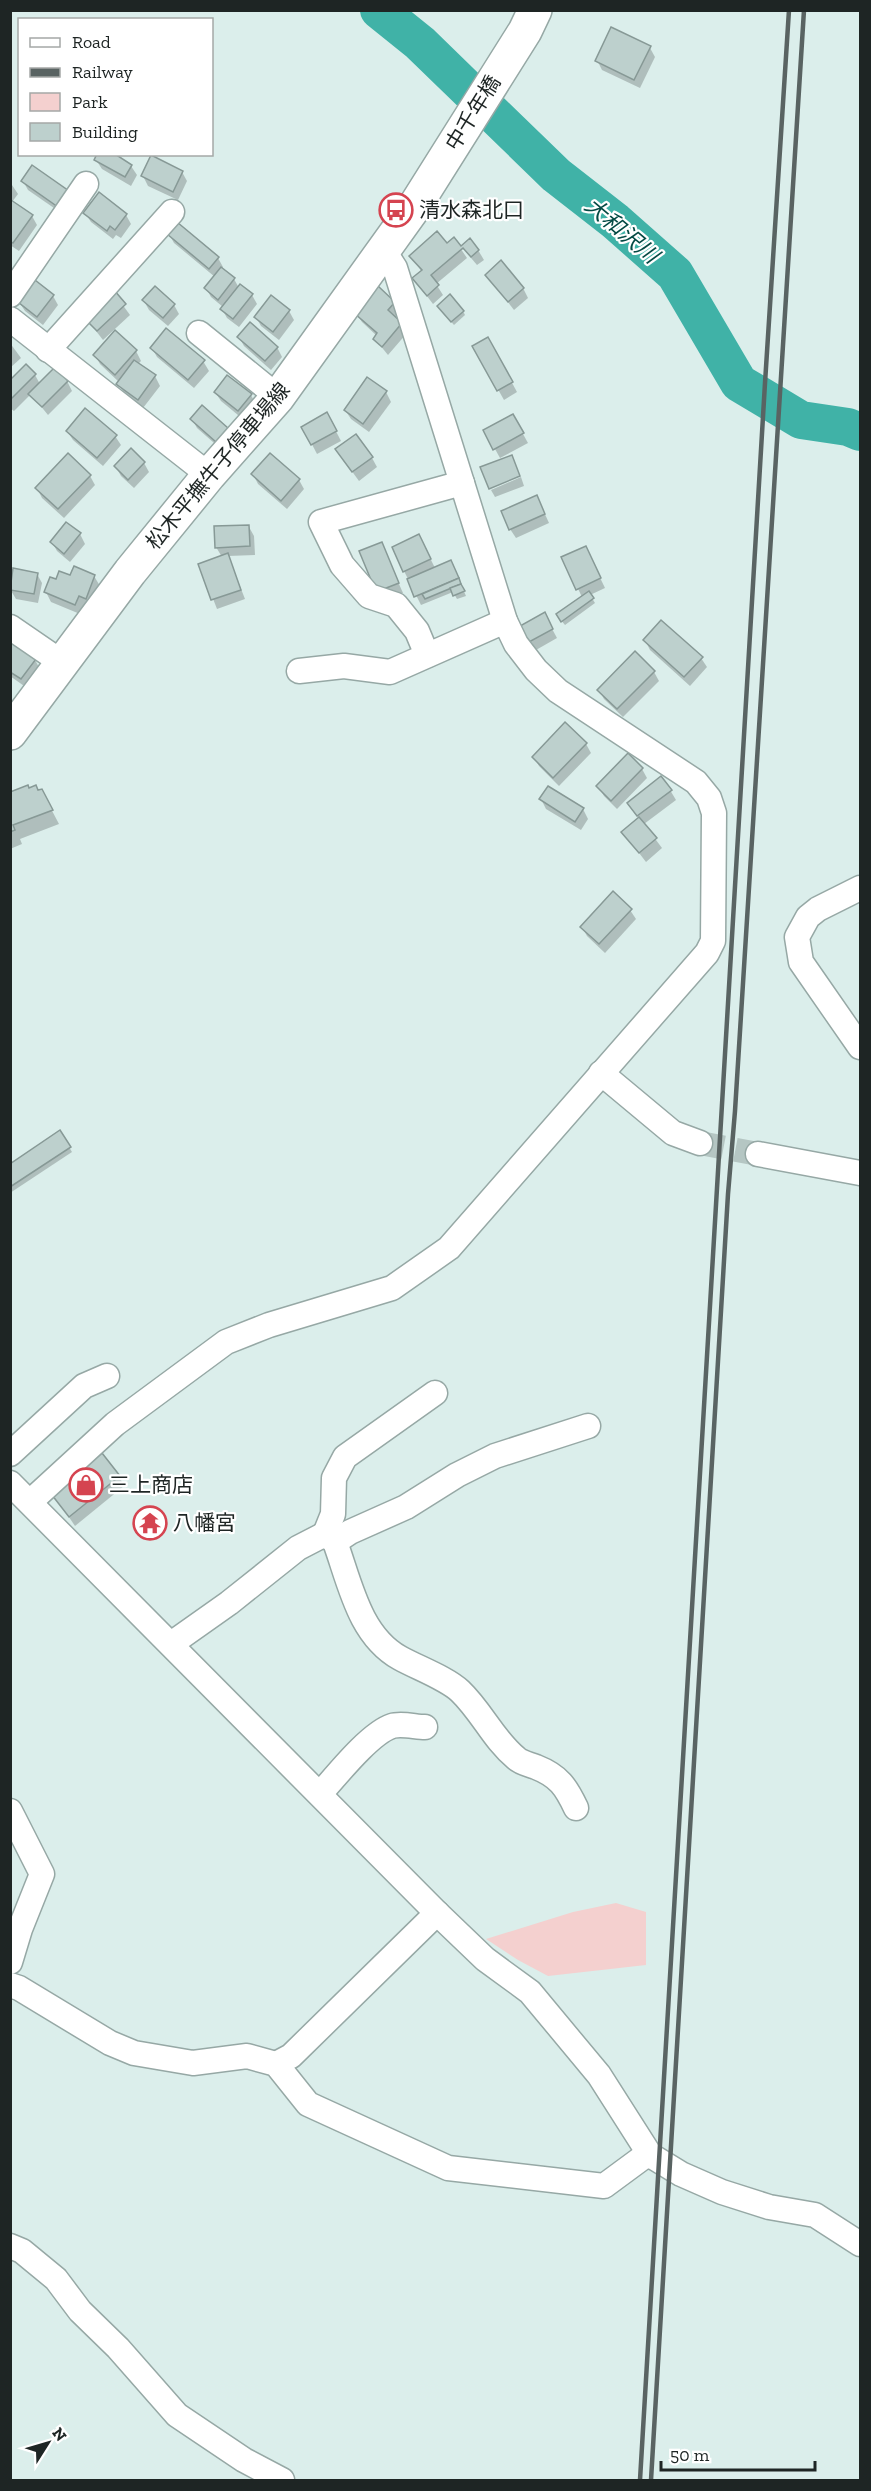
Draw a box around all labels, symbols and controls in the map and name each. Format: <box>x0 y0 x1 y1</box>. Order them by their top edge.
legend <box>18 18 213 156</box>
text: Road <box>72 31 111 53</box>
text: Railway <box>72 61 134 83</box>
street label: 中千年橋 <box>440 70 505 155</box>
text: Park <box>72 91 108 113</box>
text: Building <box>72 121 138 143</box>
bus stop icon: 清水森北口 <box>378 192 414 228</box>
water label: 大和沢川 <box>579 192 666 270</box>
place label: 清水森北口 <box>419 197 524 222</box>
street label: 松木平撫牛子停車場線 <box>141 377 295 554</box>
shop icon: 三上商店 <box>68 1467 104 1503</box>
place label: 三上商店 <box>109 1472 193 1497</box>
temple icon: 八幡宮 <box>132 1505 168 1541</box>
place label: 八幡宮 <box>173 1510 236 1535</box>
north arrow <box>18 2413 78 2473</box>
text: N <box>48 2424 71 2445</box>
scale bar <box>661 2434 816 2472</box>
text: 50 m <box>670 2444 710 2466</box>

